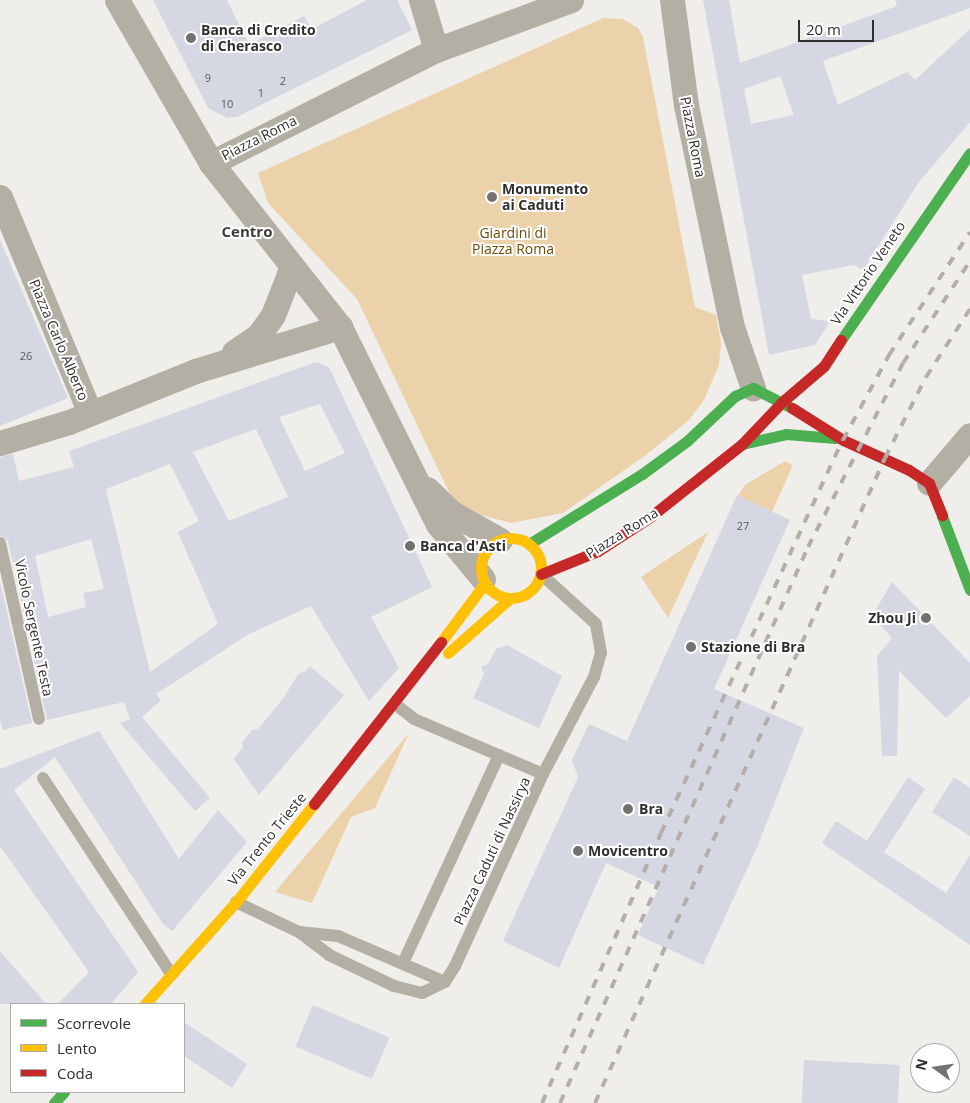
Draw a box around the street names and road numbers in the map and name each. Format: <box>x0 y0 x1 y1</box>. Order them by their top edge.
street label: Piazza Roma <box>677 95 709 179</box>
street label: Piazza Roma <box>219 112 299 164</box>
street label: Via Vittorio Veneto <box>827 218 909 328</box>
street label: Piazza Carlo Alberto <box>26 277 92 403</box>
street label: Piazza Roma <box>583 504 661 562</box>
street label: Vicolo Sergente Testa <box>11 558 57 698</box>
street label: Piazza Caduti di Nassirya <box>450 774 534 928</box>
street label: Via Trento Trieste <box>224 789 310 889</box>

